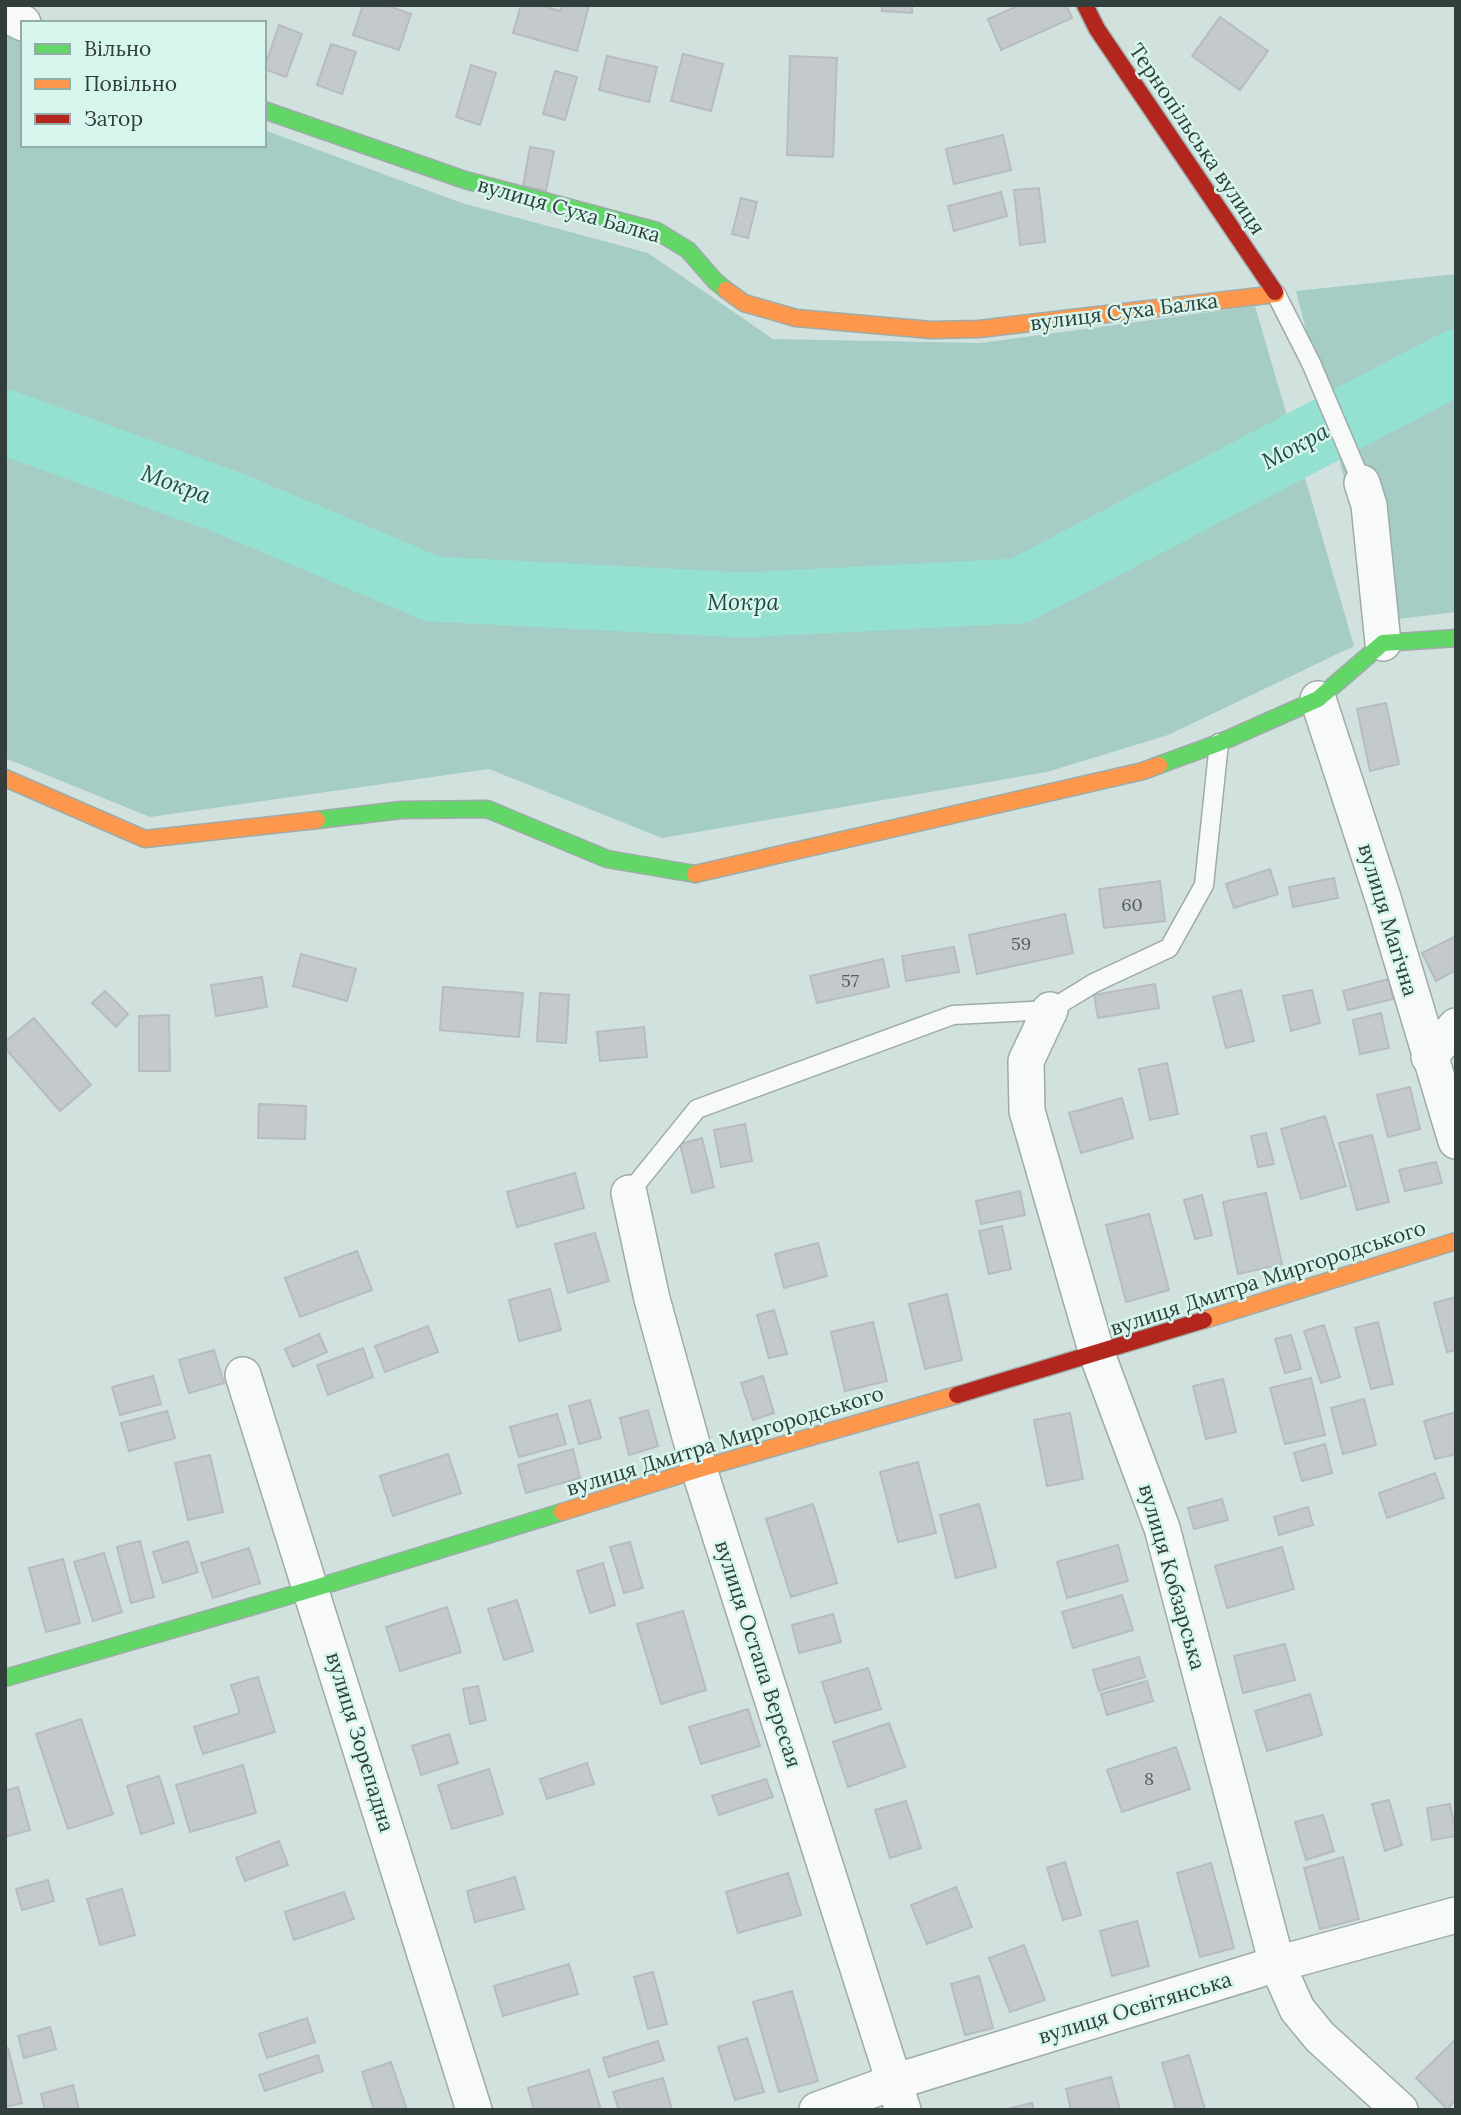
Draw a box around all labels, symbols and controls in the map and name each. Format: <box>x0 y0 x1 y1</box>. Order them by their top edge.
legend <box>21 21 266 147</box>
text: Вільно <box>84 35 151 62</box>
street label: Тернопільська вулиця <box>1123 38 1272 240</box>
text: Повільно <box>84 70 177 97</box>
text: Затор <box>84 105 143 132</box>
street label: вулиця Суха Балка <box>475 170 664 249</box>
street label: вулиця Суха Балка <box>1028 287 1220 336</box>
water label: Мокра <box>1256 416 1334 475</box>
water label: Мокра <box>137 458 215 510</box>
water label: Мокра <box>707 587 779 616</box>
street label: вулиця Магічна <box>1352 840 1425 1000</box>
house number: 60 <box>1121 893 1143 916</box>
house number: 59 <box>1011 932 1031 955</box>
house number: 57 <box>841 969 859 992</box>
street label: вулиця Дмитра Миргородського <box>1107 1214 1429 1341</box>
street label: вулиця Дмитра Миргородського <box>563 1379 887 1502</box>
street label: вулиця Кобзарська <box>1133 1481 1212 1673</box>
street label: вулиця Остапа Вересая <box>709 1537 808 1771</box>
street label: вулиця Зорепадна <box>320 1649 401 1835</box>
house number: 8 <box>1144 1767 1154 1790</box>
street label: вулиця Освітянська <box>1035 1965 1235 2050</box>

